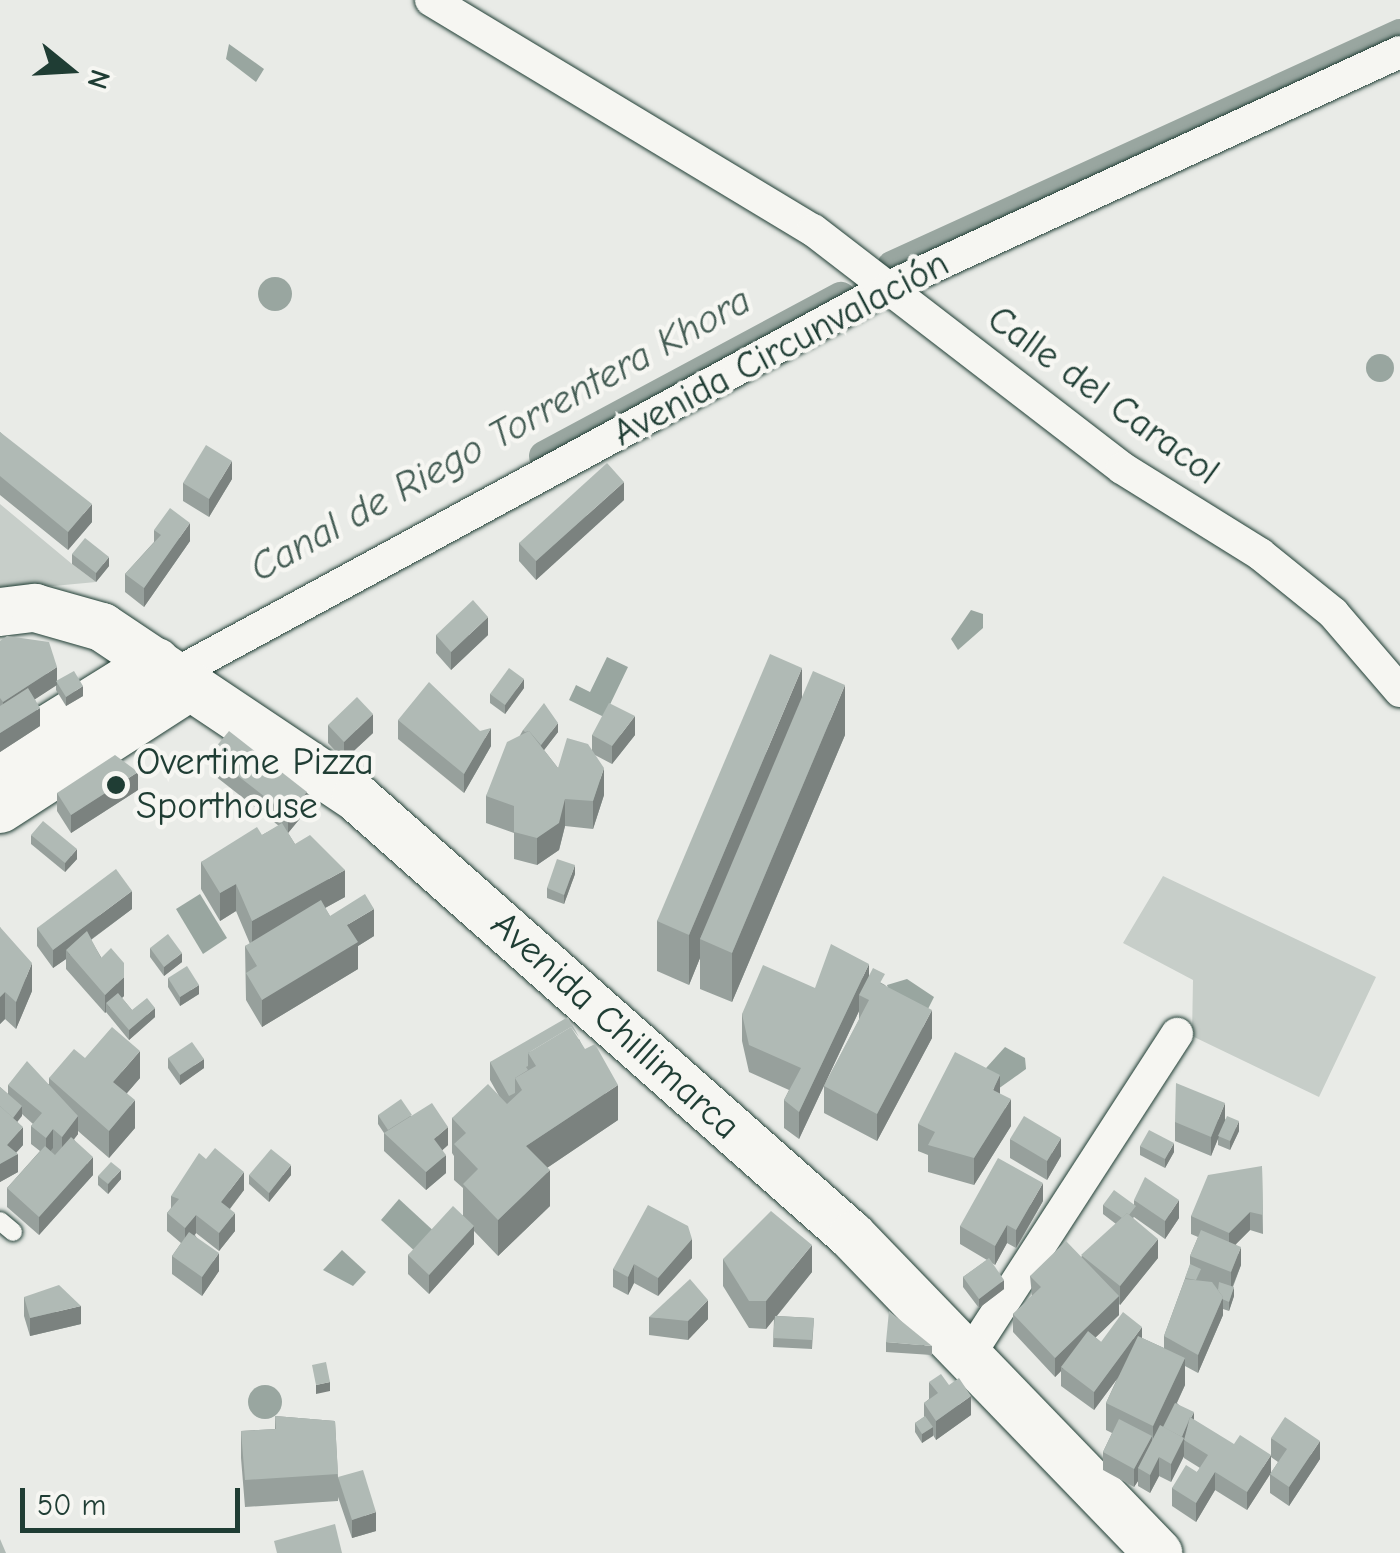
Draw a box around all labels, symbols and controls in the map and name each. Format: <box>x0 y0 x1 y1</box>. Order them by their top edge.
north arrow <box>20 20 120 120</box>
text: N <box>80 66 117 93</box>
street label: Avenida Circunvalación <box>605 241 957 457</box>
water label: Canal de Riego Torrentera Khora <box>241 276 759 592</box>
street label: Calle del Caracol <box>978 297 1228 495</box>
place label: Overtime Pizza Sporthouse <box>136 740 374 829</box>
marker: Overtime Pizza Sporthouse <box>105 774 127 796</box>
street label: Avenida Chillimarca <box>481 902 749 1150</box>
scale bar <box>25 1468 245 1530</box>
text: 50 m <box>37 1488 106 1523</box>

